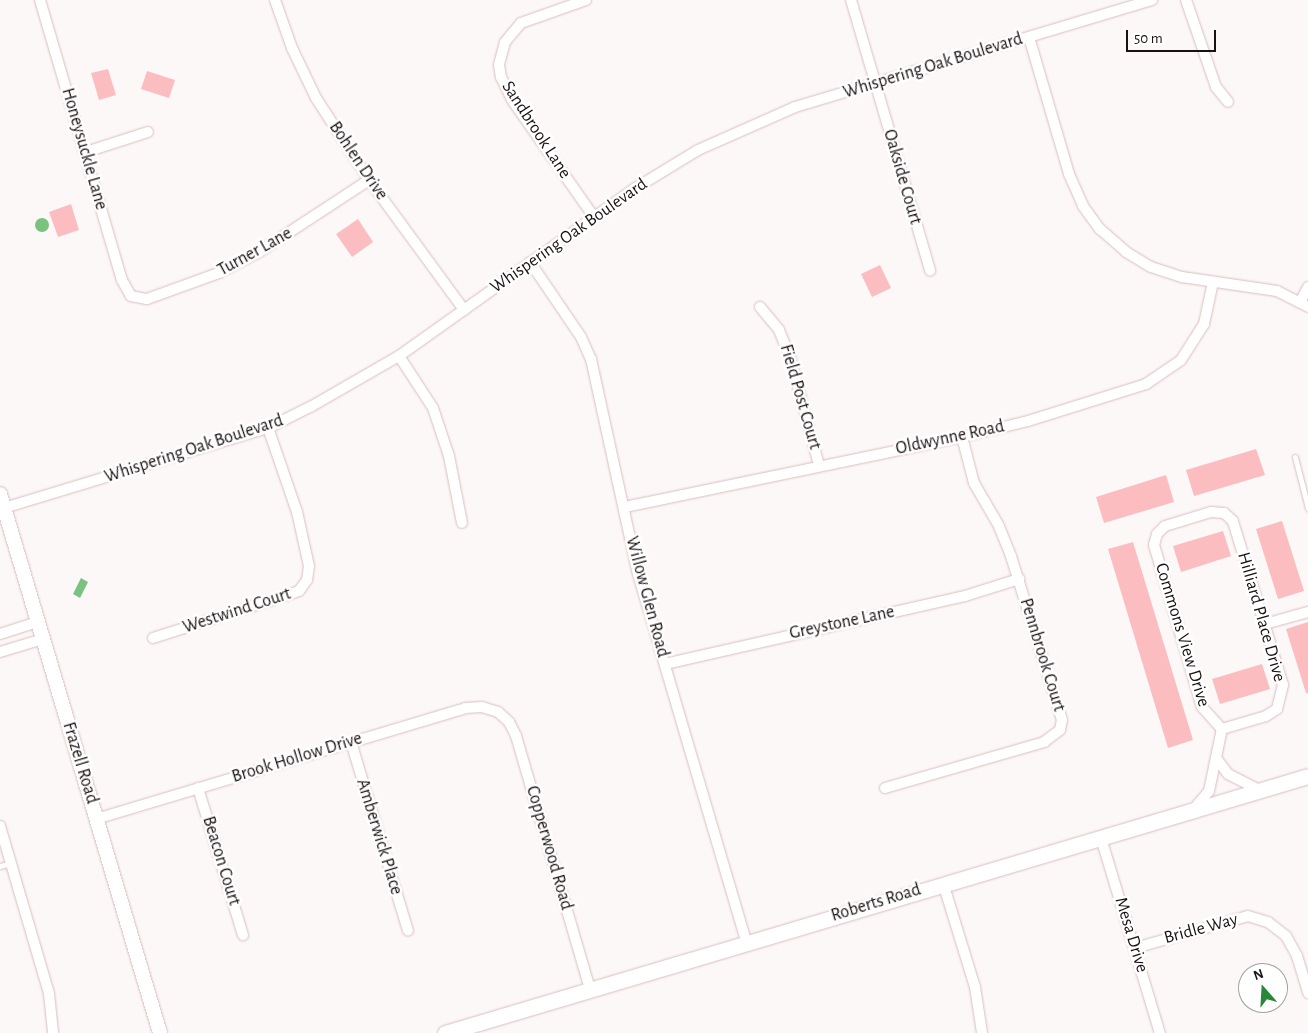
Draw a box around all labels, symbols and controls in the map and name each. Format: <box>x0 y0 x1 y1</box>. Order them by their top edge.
scale bar <box>1128 20 1218 52</box>
street label: Whispering Oak Boulevard <box>841 28 1025 104</box>
text: 50 m <box>1134 31 1163 46</box>
street label: Sandbrook Lane <box>496 77 576 183</box>
street label: Honeysuckle Lane <box>56 86 112 212</box>
street label: Bohlen Drive <box>324 118 392 204</box>
street label: Oakside Court <box>878 127 926 227</box>
street label: Whispering Oak Boulevard <box>486 174 652 298</box>
street label: Turner Lane <box>214 223 296 281</box>
street label: Field Post Court <box>775 342 825 452</box>
street label: Whispering Oak Boulevard <box>102 410 286 488</box>
street label: Oldwynne Road <box>894 416 1006 460</box>
street label: Willow Glen Road <box>620 534 674 660</box>
street label: Hilliard Place Drive <box>1232 550 1290 684</box>
street label: Commons View Drive <box>1150 561 1214 709</box>
street label: Westwind Court <box>180 583 294 639</box>
street label: Pennbrook Court <box>1015 596 1069 714</box>
street label: Greystone Lane <box>788 601 896 645</box>
street label: Frazell Road <box>57 720 103 806</box>
street label: Brook Hollow Drive <box>229 728 365 788</box>
street label: Amberwick Place <box>351 776 407 898</box>
street label: Copperwood Road <box>521 783 577 913</box>
street label: Beacon Court <box>197 814 245 908</box>
street label: Roberts Road <box>829 879 923 927</box>
street label: Mesa Drive <box>1109 895 1153 975</box>
street label: Bridle Way <box>1162 909 1240 949</box>
north arrow <box>1238 963 1288 1013</box>
text: N <box>1252 967 1265 983</box>

